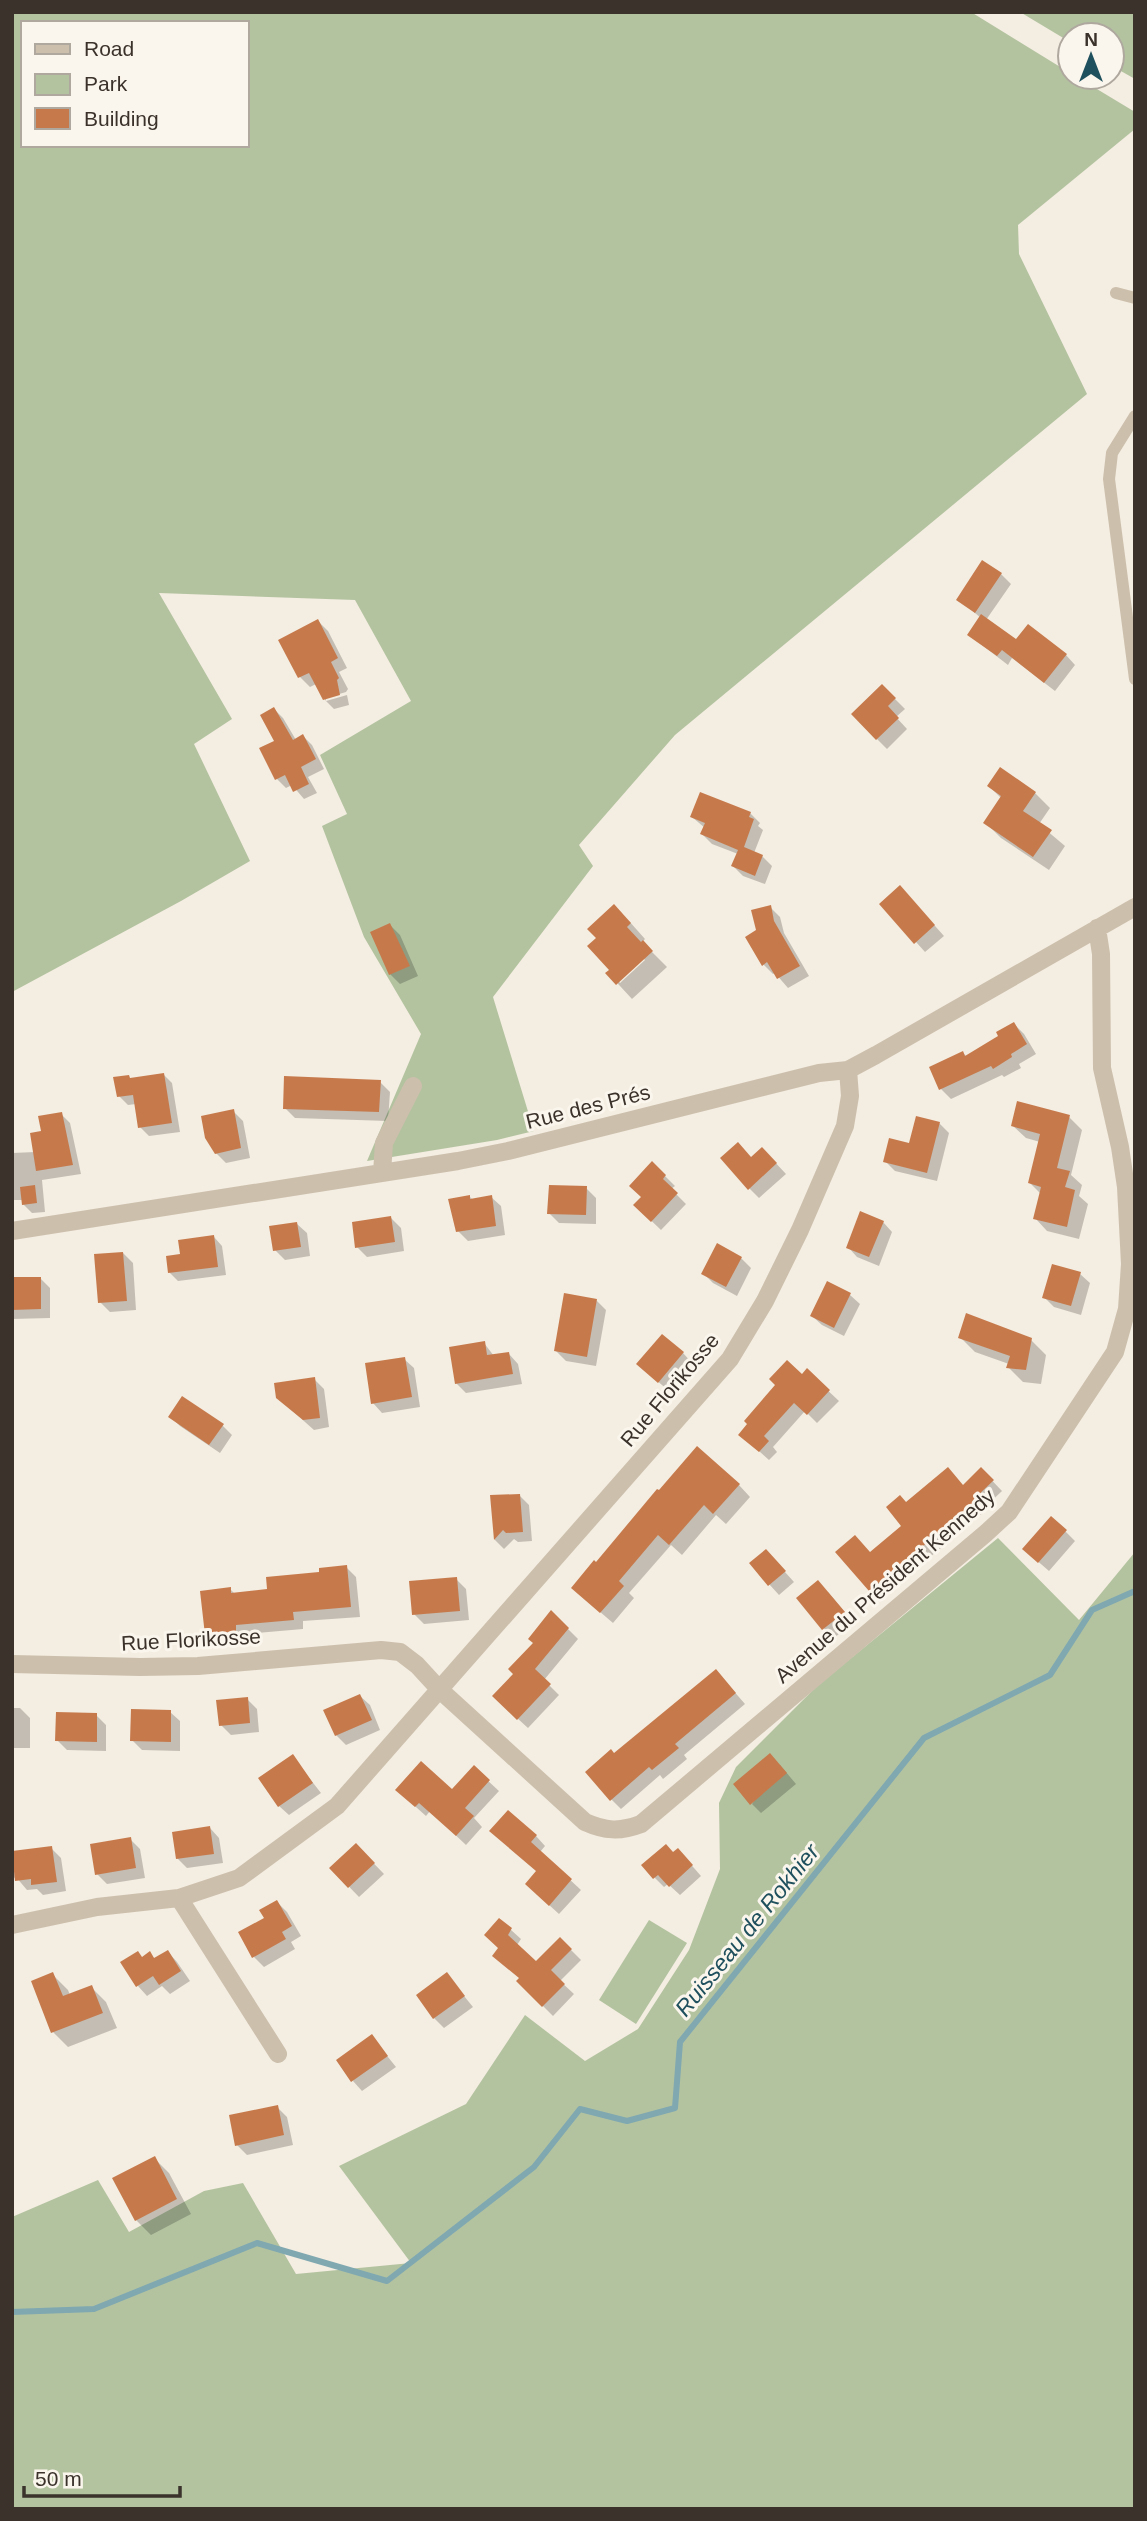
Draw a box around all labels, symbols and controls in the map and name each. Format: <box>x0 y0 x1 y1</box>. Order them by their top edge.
legend <box>21 21 248 147</box>
north arrow <box>1056 21 1126 91</box>
text: N <box>1084 29 1098 50</box>
text: Road <box>84 37 134 60</box>
text: Park <box>84 72 128 95</box>
text: Building <box>84 107 159 130</box>
street label: Rue des Prés <box>523 1080 652 1133</box>
street label: Rue Florikosse <box>616 1329 723 1451</box>
street label: Avenue du Président Kennedy <box>770 1484 1000 1687</box>
street label: Rue Florikosse <box>120 1624 262 1655</box>
water label: Ruisseau de Rokhier <box>670 1838 825 2021</box>
scale bar <box>24 2454 180 2498</box>
text: 50 m <box>35 2467 82 2490</box>

